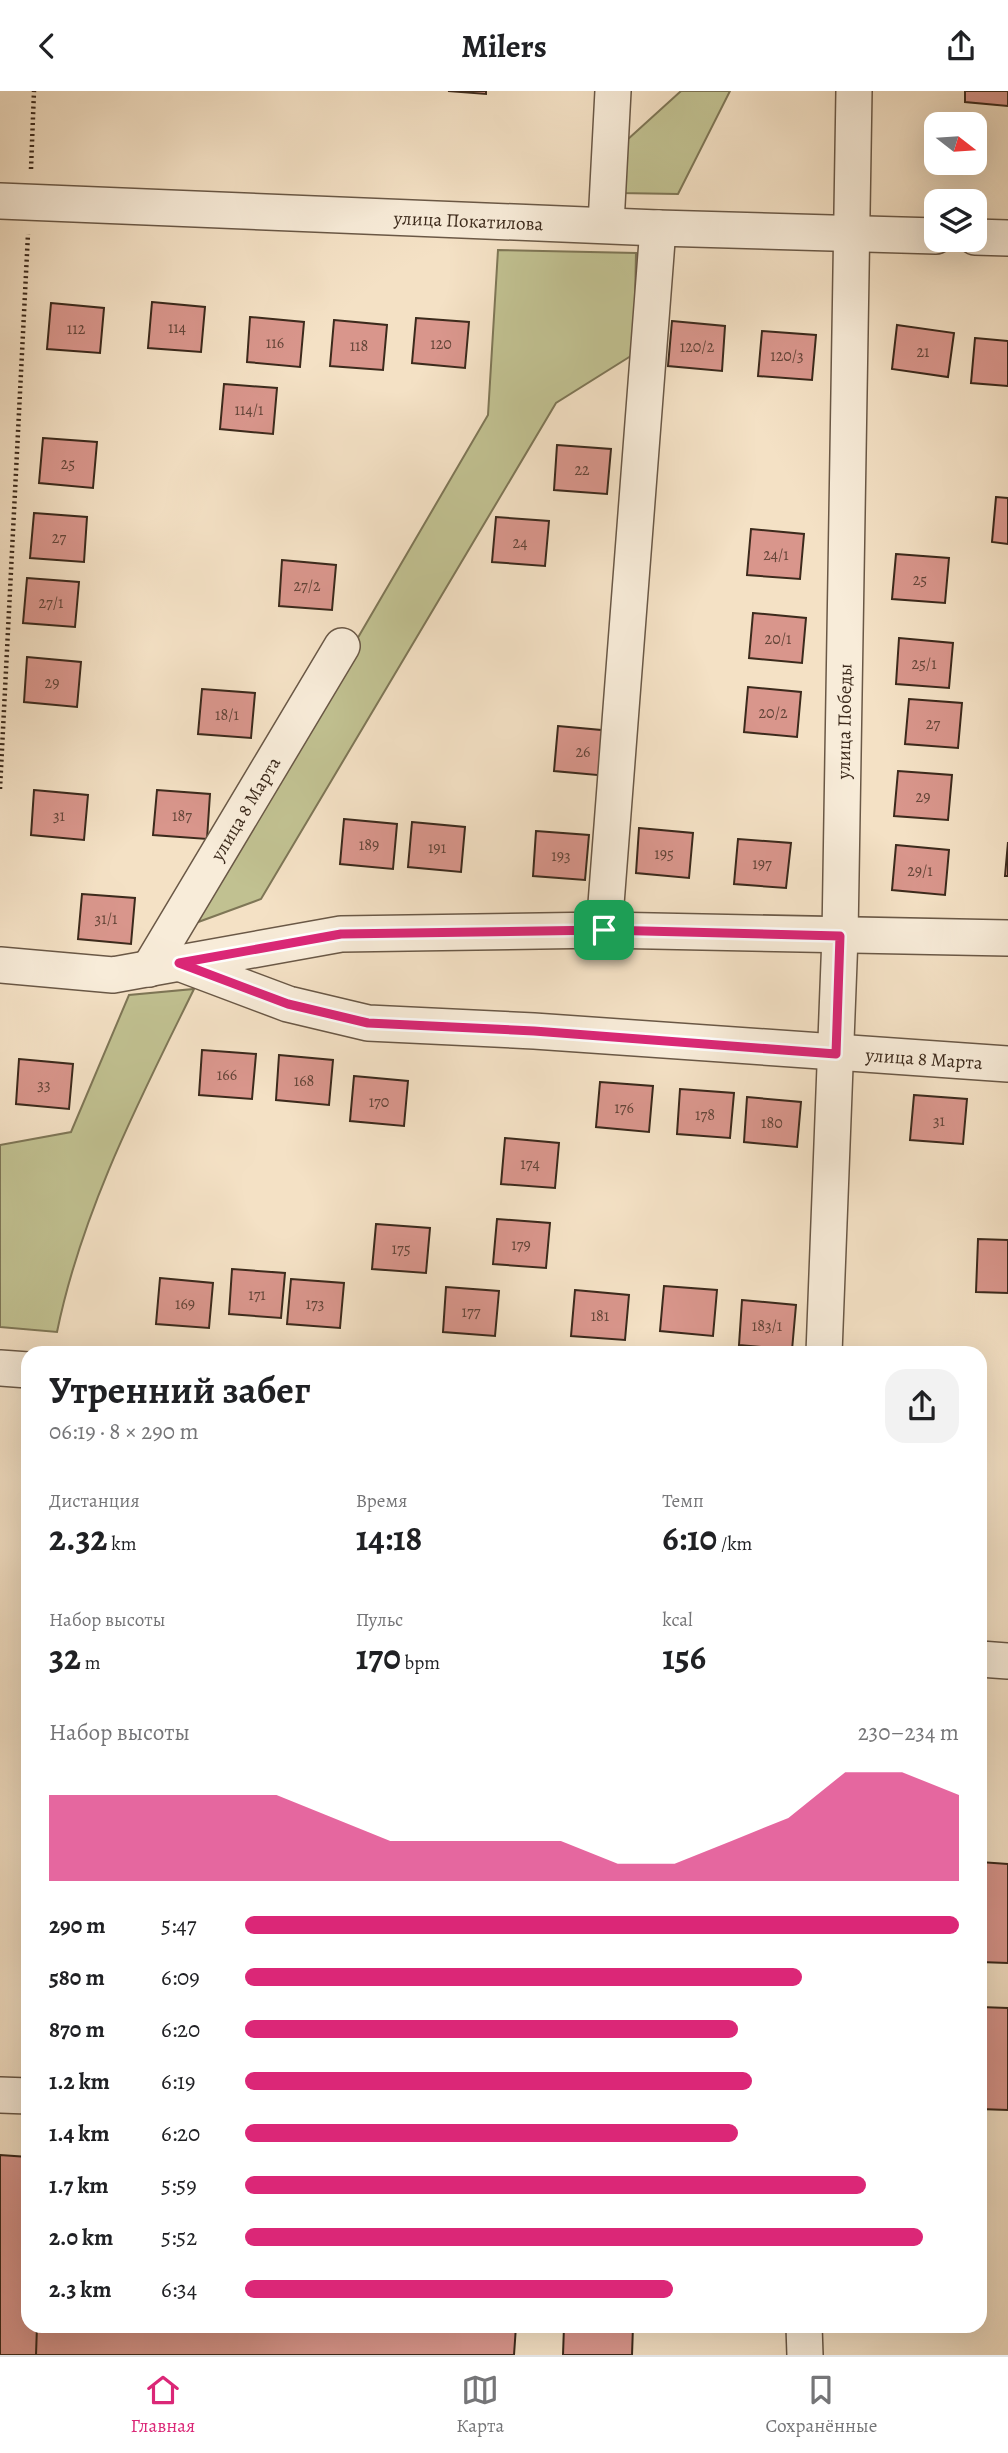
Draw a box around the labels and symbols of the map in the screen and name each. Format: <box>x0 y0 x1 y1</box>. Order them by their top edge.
north arrow <box>924 112 987 175</box>
street label: улица Покатилова <box>392 205 544 237</box>
house number: 114 <box>168 317 186 339</box>
house number: 112 <box>67 318 86 340</box>
house number: 116 <box>266 332 284 354</box>
house number: 120 <box>430 333 452 355</box>
house number: 118 <box>350 335 368 357</box>
house number: 120/2 <box>680 336 715 358</box>
house number: 21 <box>916 341 930 363</box>
house number: 120/3 <box>770 345 804 367</box>
house number: 114/1 <box>235 399 264 421</box>
house number: 25 <box>61 453 75 475</box>
house number: 22 <box>574 459 590 481</box>
house number: 27 <box>52 527 66 549</box>
house number: 24 <box>513 532 527 554</box>
house number: 24/1 <box>763 544 789 566</box>
house number: 25 <box>913 569 927 591</box>
house number: 27/2 <box>293 575 321 597</box>
house number: 27/1 <box>38 592 64 614</box>
house number: 20/1 <box>765 628 792 650</box>
house number: 25/1 <box>911 653 937 675</box>
street label: улица Победы <box>831 663 859 780</box>
house number: 29 <box>45 672 59 694</box>
house number: 20/2 <box>759 702 788 724</box>
house number: 18/1 <box>215 704 240 726</box>
house number: 27 <box>926 713 940 735</box>
house number: 26 <box>576 741 591 763</box>
street label: улица 8 Марта <box>204 752 287 867</box>
house number: 29 <box>916 786 930 808</box>
house number: 31 <box>53 805 66 827</box>
house number: 187 <box>172 805 192 827</box>
house number: 189 <box>359 834 379 856</box>
house number: 191 <box>428 837 447 859</box>
house number: 195 <box>654 843 674 865</box>
house number: 193 <box>551 845 571 867</box>
house number: 197 <box>752 853 772 875</box>
house number: 29/1 <box>907 860 933 882</box>
pin <box>574 900 634 960</box>
house number: 31/1 <box>95 908 118 930</box>
street label: улица 8 Марта <box>864 1042 984 1076</box>
house number: 166 <box>217 1064 237 1086</box>
house number: 168 <box>294 1070 314 1092</box>
house number: 33 <box>37 1074 51 1096</box>
house number: 170 <box>369 1091 389 1113</box>
house number: 176 <box>614 1097 634 1119</box>
house number: 178 <box>695 1104 715 1126</box>
house number: 31 <box>933 1110 946 1132</box>
house number: 180 <box>761 1112 783 1134</box>
house number: 174 <box>520 1153 540 1175</box>
house number: 179 <box>511 1234 531 1256</box>
house number: 175 <box>391 1238 411 1260</box>
house number: 171 <box>248 1284 266 1306</box>
house number: 169 <box>175 1293 195 1315</box>
house number: 173 <box>306 1293 324 1315</box>
house number: 177 <box>462 1301 481 1323</box>
house number: 181 <box>591 1305 610 1327</box>
house number: 183/1 <box>752 1315 783 1337</box>

